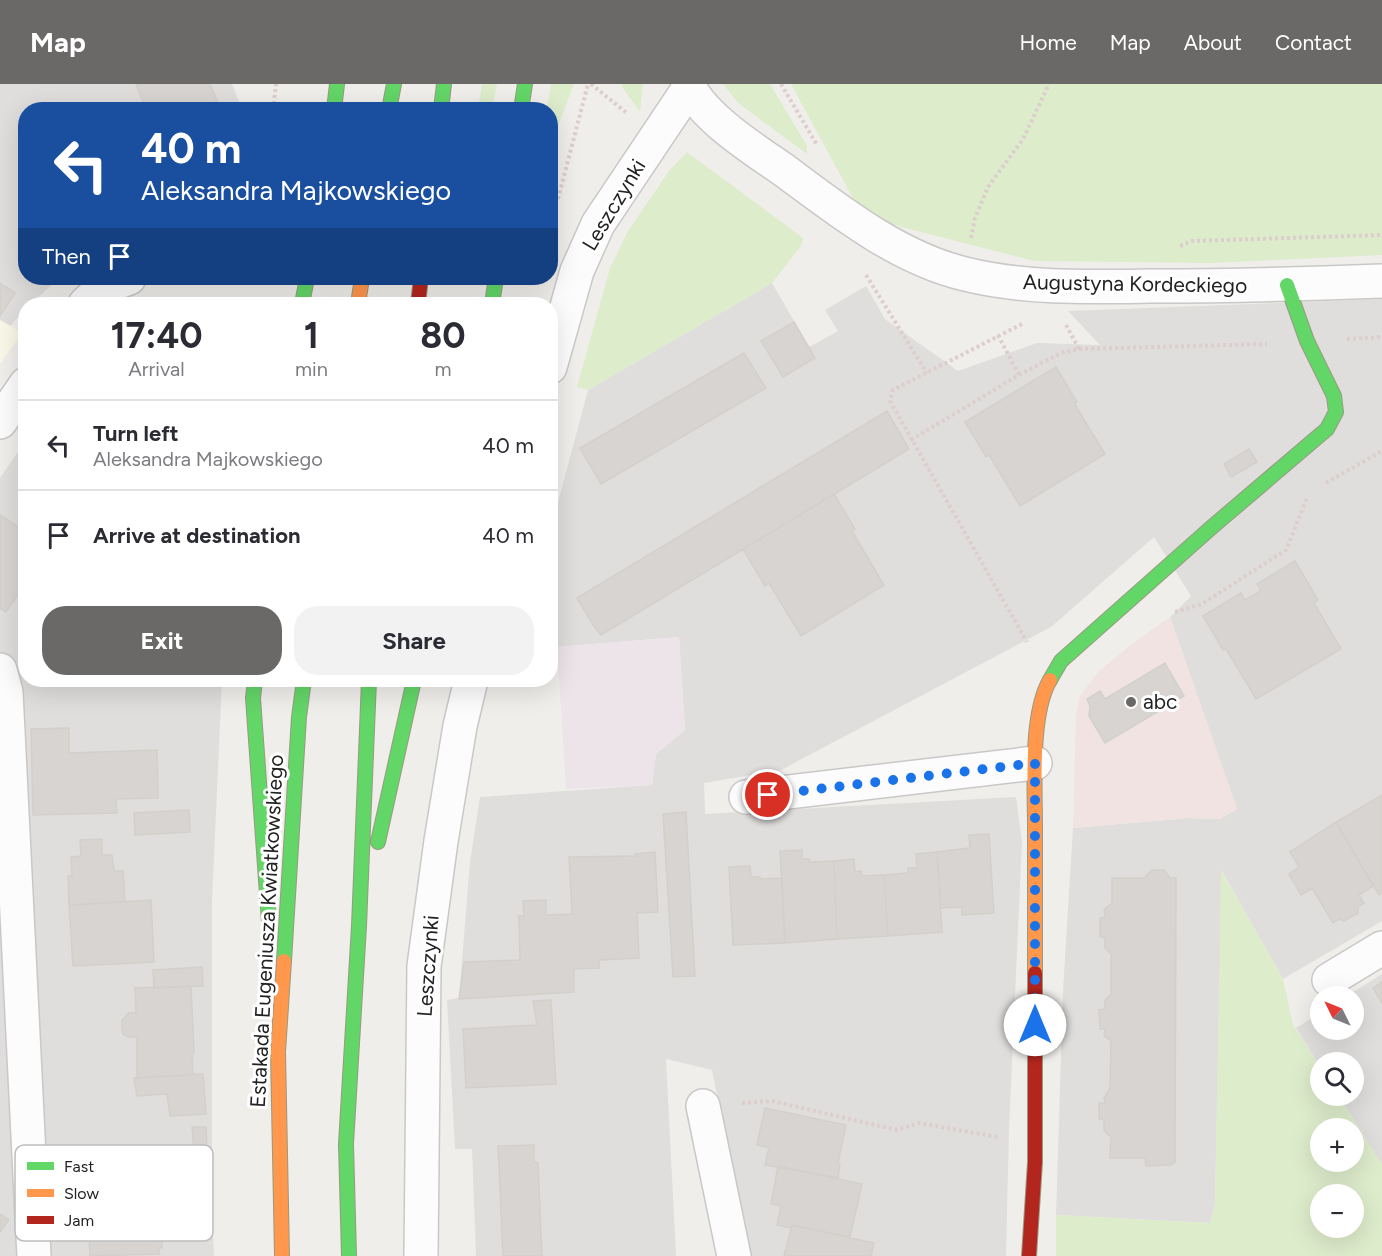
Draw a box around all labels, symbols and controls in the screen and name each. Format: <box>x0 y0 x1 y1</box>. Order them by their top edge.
text: Map <box>30 25 86 59</box>
text: Home <box>1020 30 1077 55</box>
text: Map <box>1110 30 1151 55</box>
text: About <box>1184 30 1242 55</box>
text: Contact <box>1275 30 1352 55</box>
text: 40 m <box>141 123 241 174</box>
icon: left <box>42 126 120 204</box>
street label: Leszczynki <box>577 155 651 255</box>
text: Aleksandra Majkowskiego <box>141 174 451 207</box>
icon: arrive <box>103 240 136 273</box>
text: Then <box>42 243 91 270</box>
street label: Augustyna Kordeckiego <box>1023 269 1247 298</box>
text: 17:40 <box>110 314 203 357</box>
text: 1 <box>304 314 319 357</box>
text: 80 <box>420 314 466 357</box>
text: Arrival <box>128 357 185 381</box>
text: min <box>295 357 328 381</box>
text: m <box>434 357 451 381</box>
text: Turn left <box>93 420 179 447</box>
icon: left <box>42 429 75 462</box>
text: 40 m <box>482 432 534 459</box>
text: Aleksandra Majkowskiego <box>93 447 323 471</box>
icon: arrive <box>42 519 75 552</box>
text: Arrive at destination <box>93 522 301 549</box>
text: 40 m <box>482 522 534 549</box>
button: Exit <box>42 606 282 675</box>
button: Share <box>294 606 534 675</box>
place label: abc <box>1143 689 1177 714</box>
marker: abc <box>1124 695 1138 709</box>
street label: Estakada Eugeniusza Kwiatkowskiego <box>245 754 288 1108</box>
pin <box>742 769 793 820</box>
icon: arrive <box>751 778 784 811</box>
street label: Leszczynki <box>411 914 444 1018</box>
north arrow <box>1310 986 1364 1040</box>
map controls <box>1310 986 1364 1238</box>
position arrow <box>1003 993 1067 1057</box>
button: search <box>1310 1052 1364 1106</box>
button: + <box>1310 1118 1364 1172</box>
legend <box>15 1145 213 1241</box>
text: Fast <box>64 1157 94 1176</box>
text: Slow <box>64 1184 99 1203</box>
button: − <box>1310 1184 1364 1238</box>
text: Jam <box>64 1211 94 1230</box>

